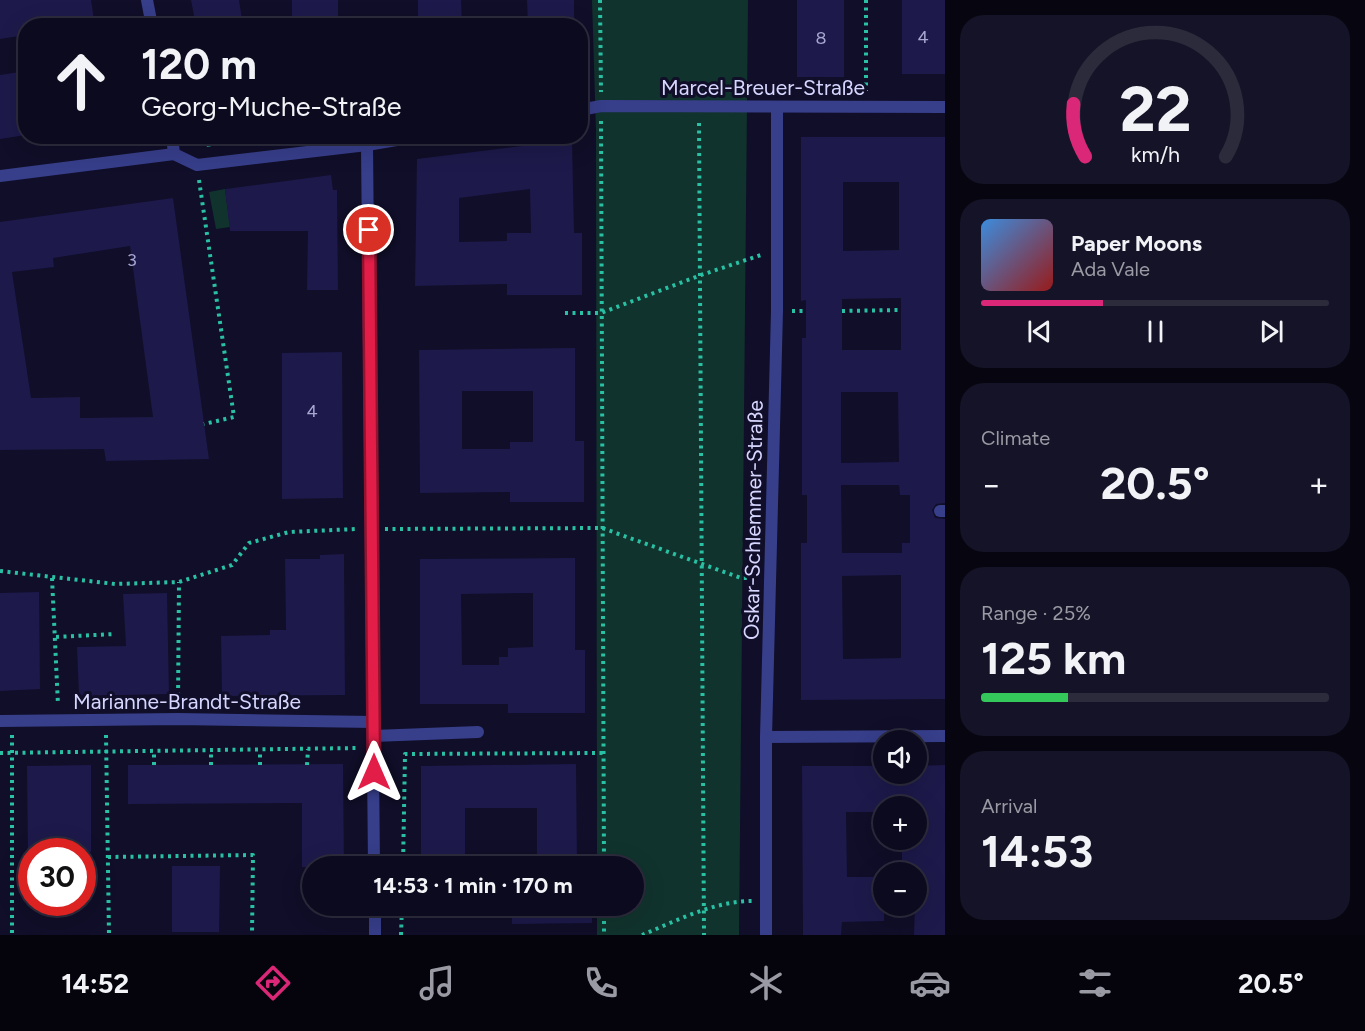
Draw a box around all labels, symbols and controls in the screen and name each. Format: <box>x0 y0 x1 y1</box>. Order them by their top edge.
house number: 4 <box>917 26 929 48</box>
house number: 8 <box>815 27 827 49</box>
text: 120 m <box>141 39 257 90</box>
icon: ahead <box>42 42 120 120</box>
text: 22 <box>1119 72 1191 147</box>
street label: Marcel-Breuer-Straße <box>661 75 865 100</box>
text: Georg-Muche-Straße <box>141 90 401 123</box>
text: km/h <box>1131 142 1179 167</box>
pin <box>343 204 394 255</box>
icon: arrive <box>352 213 385 246</box>
text: Paper Moons <box>1071 230 1202 257</box>
house number: 3 <box>127 249 137 271</box>
text: Ada Vale <box>1071 257 1150 281</box>
icon: previous <box>1023 315 1056 348</box>
icon: pause <box>1139 315 1172 348</box>
icon: next <box>1255 315 1288 348</box>
house number: 4 <box>306 400 318 422</box>
street label: Oskar-Schlemmer-Straße <box>738 400 768 640</box>
text: Climate <box>981 426 1050 450</box>
text: 20.5° <box>1100 456 1210 510</box>
text: − <box>981 465 1002 504</box>
text: + <box>1308 465 1329 504</box>
text: Range · 25% <box>981 601 1091 625</box>
text: 125 km <box>981 631 1126 685</box>
street label: Marianne-Brandt-Straße <box>73 689 301 714</box>
map controls <box>873 730 927 916</box>
button: sound <box>873 730 927 784</box>
position arrow <box>342 740 406 804</box>
text: Arrival <box>981 794 1037 818</box>
button: + <box>873 796 927 850</box>
text: 14:53 <box>981 824 1093 878</box>
speed limit sign: 30 <box>18 838 96 916</box>
button: − <box>873 862 927 916</box>
text: 14:53 · 1 min · 170 m <box>373 872 573 899</box>
icon: directions <box>252 962 294 1004</box>
icon: music <box>416 962 458 1004</box>
icon: phone <box>580 962 622 1004</box>
icon: climate <box>745 962 787 1004</box>
icon: car <box>909 962 951 1004</box>
icon: filters <box>1074 962 1116 1004</box>
text: 14:52 <box>61 967 129 1000</box>
text: 20.5° <box>1238 967 1304 1000</box>

